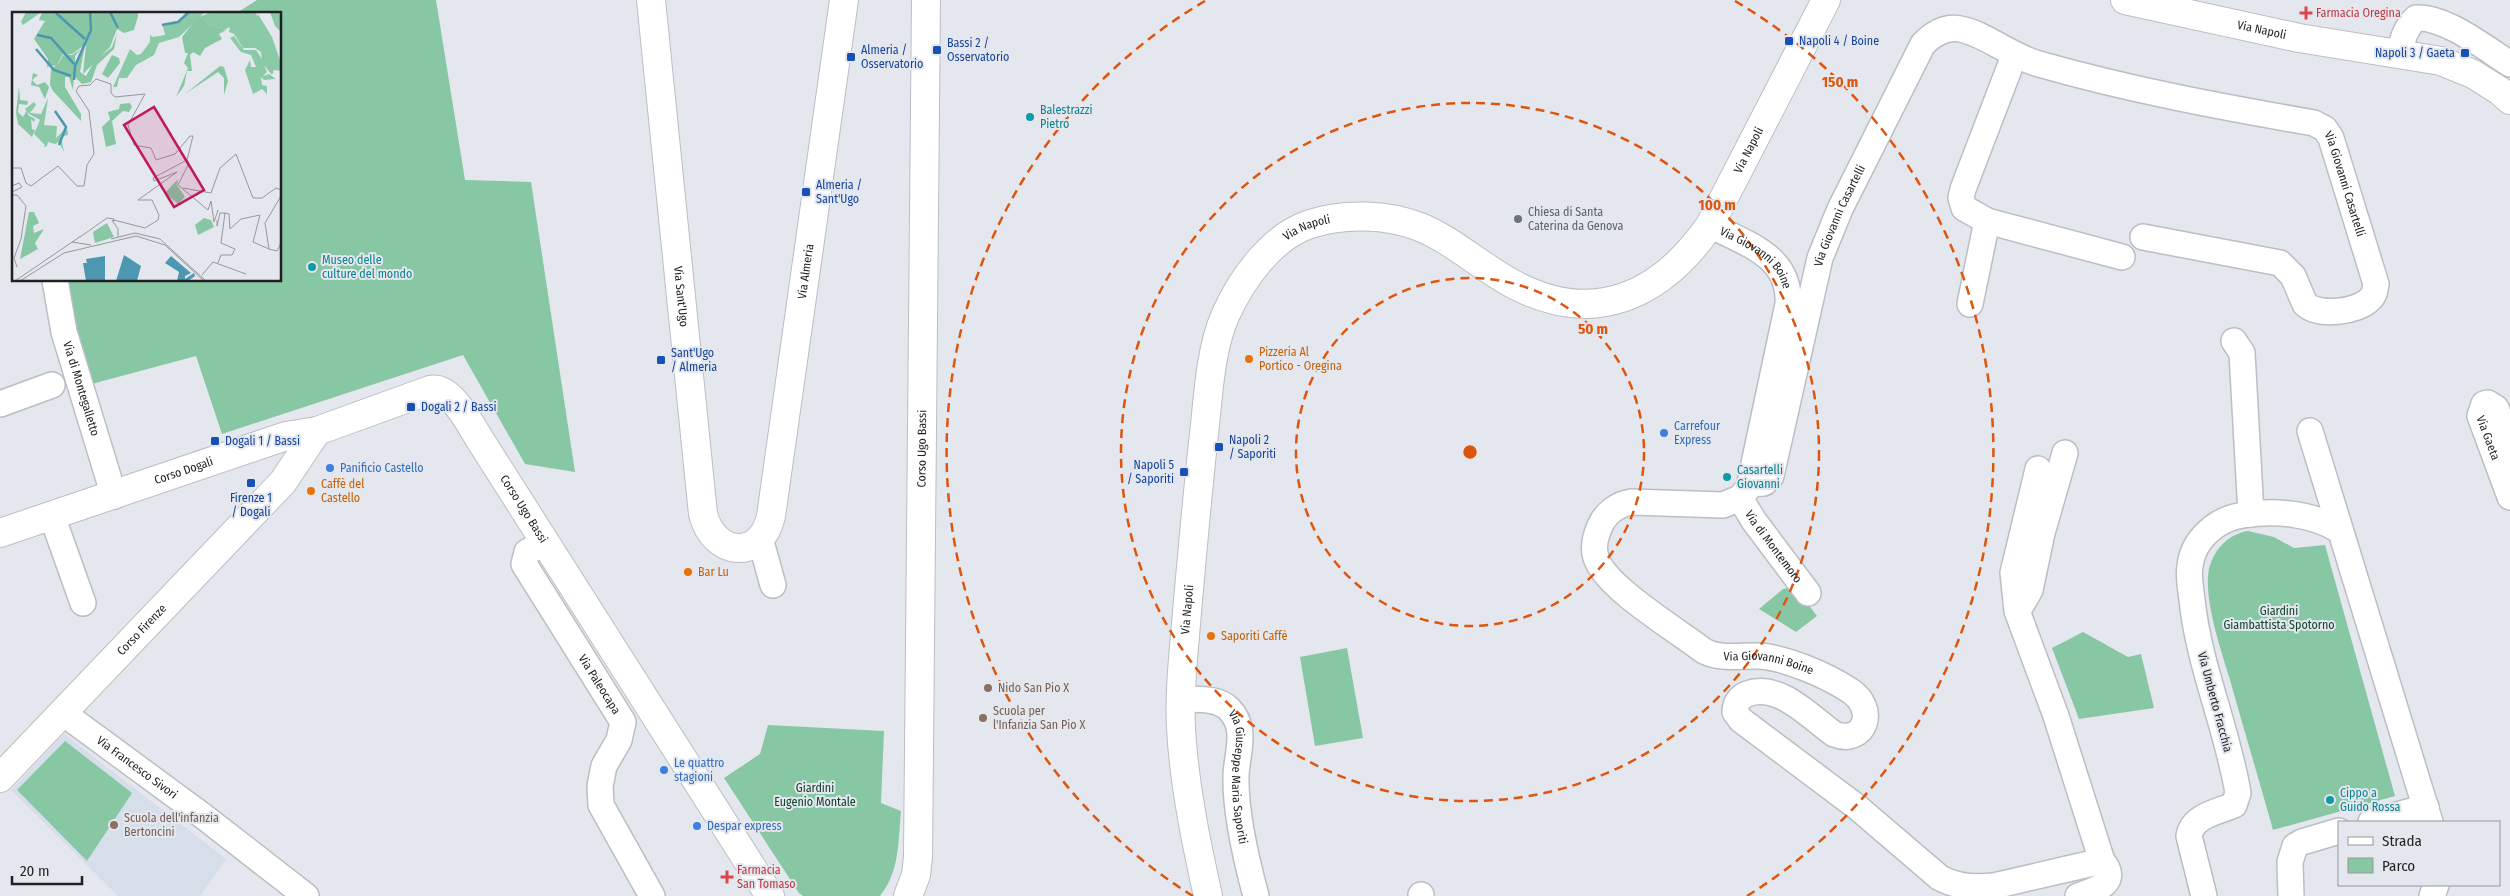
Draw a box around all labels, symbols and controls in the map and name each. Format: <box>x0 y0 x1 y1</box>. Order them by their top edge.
place label: Farmacia Oregina <box>2316 6 2401 20</box>
marker: Farmacia Oregina <box>2300 7 2312 19</box>
inset map <box>12 12 281 281</box>
street label: Via Napoli <box>2236 18 2288 42</box>
place label: Napoli 4 / Boine <box>1799 34 1879 48</box>
marker: Napoli 4 / Boine <box>1783 35 1795 47</box>
place label: Bassi 2 / Osservatorio <box>947 36 1009 64</box>
place label: Almeria / Osservatorio <box>861 43 923 71</box>
marker: Bassi 2 / Osservatorio <box>931 44 943 56</box>
place label: Napoli 3 / Gaeta <box>2375 46 2455 60</box>
marker: Napoli 3 / Gaeta <box>2459 47 2471 59</box>
marker: Almeria / Osservatorio <box>845 51 857 63</box>
text: 150 m <box>1822 73 1858 91</box>
place label: Balestrazzi Pietro <box>1040 103 1093 131</box>
marker: Balestrazzi Pietro <box>1024 111 1036 123</box>
street label: Via Napoli <box>1731 125 1766 176</box>
street label: Via Giovanni Casartelli <box>2321 128 2368 238</box>
street label: Via Giovanni Casartelli <box>1811 163 1868 268</box>
place label: Almeria / Sant'Ugo <box>816 178 862 206</box>
marker: Almeria / Sant'Ugo <box>800 186 812 198</box>
text: 100 m <box>1698 196 1736 214</box>
place label: Chiesa di Santa Caterina da Genova <box>1528 205 1623 233</box>
street label: Via Napoli <box>1280 212 1331 243</box>
marker: Chiesa di Santa Caterina da Genova <box>1512 213 1524 225</box>
street label: Via Giovanni Boine <box>1718 224 1794 290</box>
street label: Via Almeria <box>795 243 816 300</box>
place label: Museo delle culture del mondo <box>322 253 412 281</box>
marker: Museo delle culture del mondo <box>306 261 318 273</box>
street label: Via Sant'Ugo <box>671 265 691 328</box>
text: 50 m <box>1578 320 1608 338</box>
street label: Via di Montegalletto <box>60 340 102 438</box>
place label: Pizzeria Al Portico - Oregina <box>1259 345 1342 373</box>
place label: Sant'Ugo / Almeria <box>671 346 717 374</box>
marker: Pizzeria Al Portico - Oregina <box>1243 353 1255 365</box>
marker: Sant'Ugo / Almeria <box>655 354 667 366</box>
place label: Dogali 2 / Bassi <box>421 400 497 414</box>
marker: Dogali 2 / Bassi <box>405 401 417 413</box>
street label: Corso Ugo Bassi <box>914 410 929 488</box>
street label: Via Gaeta <box>2474 414 2503 462</box>
place label: Carrefour Express <box>1674 419 1721 447</box>
marker: Carrefour Express <box>1658 427 1670 439</box>
place label: Napoli 2 / Saporiti <box>1229 433 1276 461</box>
place label: Dogali 1 / Bassi <box>225 434 300 448</box>
marker: Dogali 1 / Bassi <box>209 435 221 447</box>
marker: Napoli 2 / Saporiti <box>1213 441 1225 453</box>
centre of rings <box>1461 443 1479 461</box>
street label: Corso Dogali <box>153 454 215 487</box>
place label: Napoli 5 / Saporiti <box>1127 458 1174 486</box>
place label: Panificio Castello <box>340 461 424 475</box>
marker: Panificio Castello <box>324 462 336 474</box>
place label: Casartelli Giovanni <box>1737 463 1783 491</box>
marker: Napoli 5 / Saporiti <box>1178 466 1190 478</box>
marker: Casartelli Giovanni <box>1721 471 1733 483</box>
street label: Corso Ugo Bassi <box>497 472 551 545</box>
marker: Firenze 1 / Dogali <box>245 477 257 489</box>
place label: Caffè del Castello <box>321 477 364 505</box>
marker: Caffè del Castello <box>305 485 317 497</box>
place label: Firenze 1 / Dogali <box>230 491 272 519</box>
street label: Via di Montemoro <box>1742 508 1805 586</box>
place label: Bar Lu <box>698 565 729 579</box>
marker: Bar Lu <box>682 566 694 578</box>
street label: Via Napoli <box>1178 584 1196 635</box>
street label: Corso Firenze <box>114 601 169 658</box>
park label: Giardini Giambattista Spotorno <box>2223 604 2335 632</box>
place label: Saporiti Caffè <box>1221 629 1288 643</box>
marker: Saporiti Caffè <box>1205 630 1217 642</box>
street label: Via Giovanni Boine <box>1723 649 1816 678</box>
street label: Via Umberto Fracchia <box>2195 650 2235 754</box>
street label: Via Paleocapa <box>576 652 623 717</box>
place label: Nido San Pio X <box>998 681 1069 695</box>
marker: Nido San Pio X <box>982 682 994 694</box>
place label: Scuola per l'Infanzia San Pio X <box>993 704 1085 732</box>
street label: Via Giuseppe Maria Saporiti <box>1225 707 1250 845</box>
marker: Scuola per l'Infanzia San Pio X <box>977 712 989 724</box>
street label: Via Francesco Sivori <box>94 733 180 802</box>
place label: Le quattro stagioni <box>674 756 724 784</box>
marker: Le quattro stagioni <box>658 764 670 776</box>
park label: Giardini Eugenio Montale <box>774 781 856 809</box>
place label: Cippo a Guido Rossa <box>2340 786 2400 814</box>
marker: Cippo a Guido Rossa <box>2324 794 2336 806</box>
place label: Scuola dell'infanzia Bertoncini <box>124 811 219 839</box>
marker: Scuola dell'infanzia Bertoncini <box>108 819 120 831</box>
place label: Despar express <box>707 819 782 833</box>
marker: Despar express <box>691 820 703 832</box>
legend <box>2338 821 2500 886</box>
text: Strada <box>2382 832 2422 850</box>
scale bar <box>12 854 82 886</box>
text: Parco <box>2382 857 2415 875</box>
text: 20 m <box>20 862 50 880</box>
place label: Farmacia San Tomaso <box>737 863 796 891</box>
marker: Farmacia San Tomaso <box>721 871 733 883</box>

